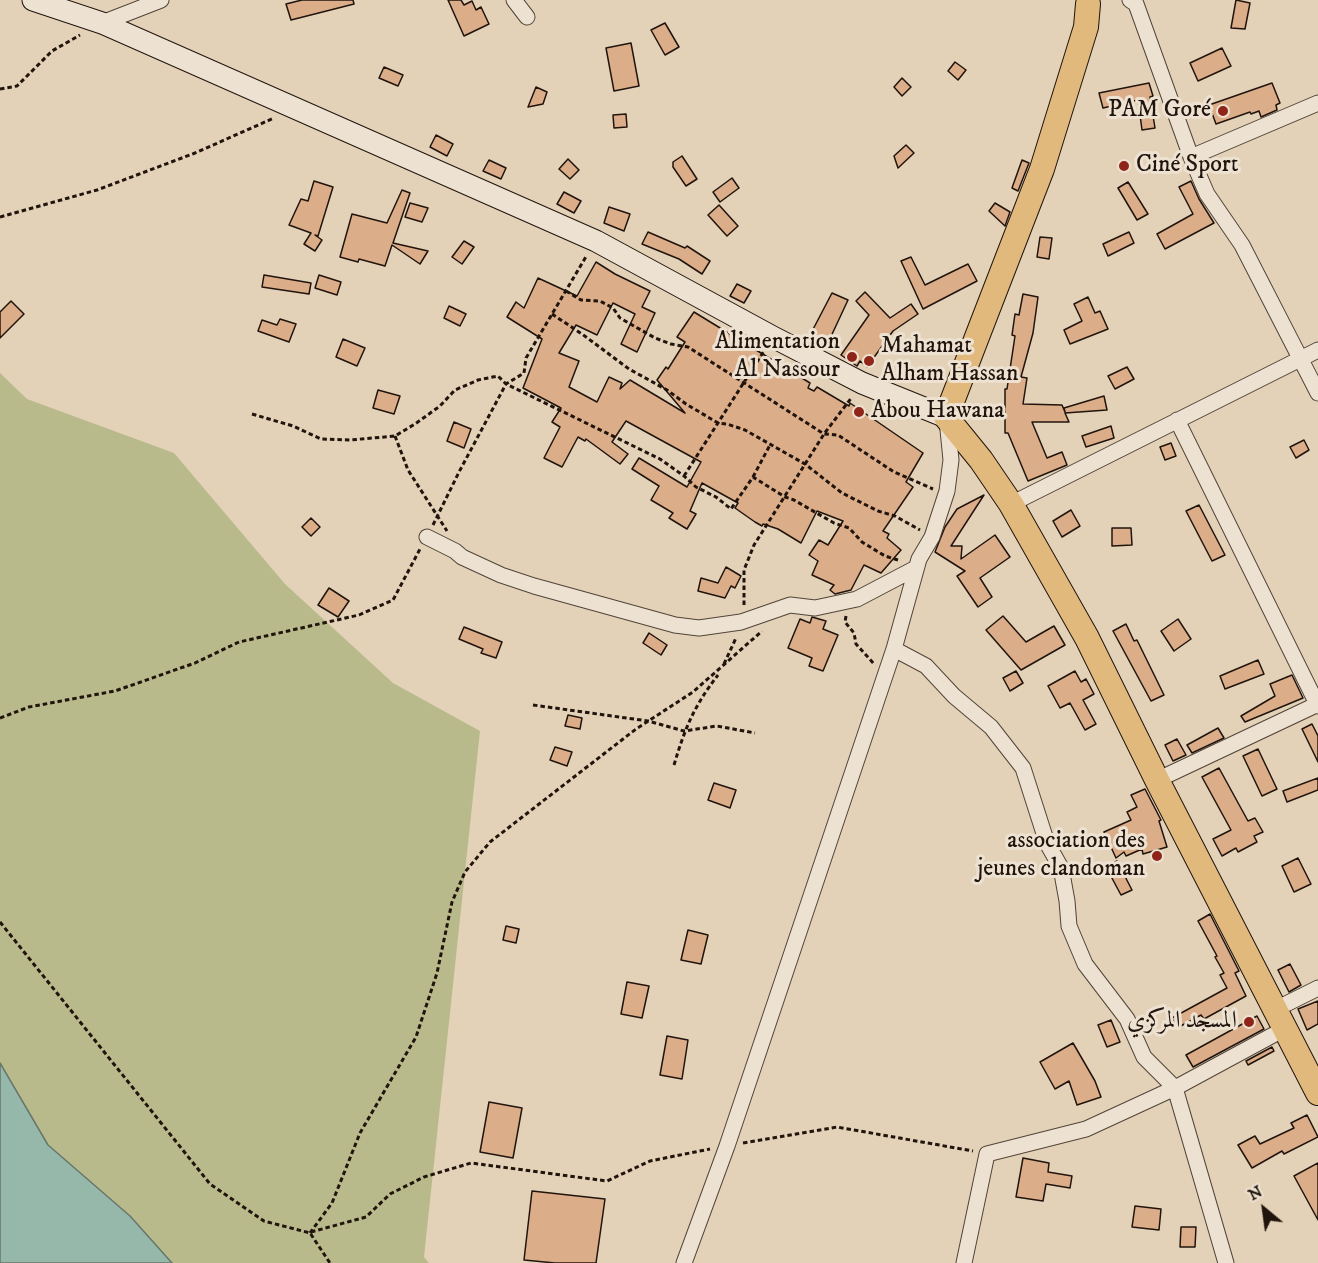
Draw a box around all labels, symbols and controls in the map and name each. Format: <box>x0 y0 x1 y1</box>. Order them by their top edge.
place label: PAM Goré <box>1108 97 1211 125</box>
marker: PAM Goré <box>1216 104 1230 118</box>
place label: Ciné Sport <box>1136 152 1238 180</box>
marker: Ciné Sport <box>1117 159 1131 173</box>
place label: Alimentation Al Nassour <box>715 329 840 385</box>
place label: Mahamat Alham Hassan <box>881 333 1019 389</box>
marker: Alimentation Al Nassour <box>845 350 859 364</box>
marker: Mahamat Alham Hassan <box>862 354 876 368</box>
place label: Abou Hawana <box>871 398 1004 426</box>
marker: Abou Hawana <box>852 405 866 419</box>
place label: association des jeunes clandoman <box>978 828 1145 884</box>
marker: association des jeunes clandoman <box>1150 849 1164 863</box>
place label: المسجد المركزي <box>1127 1008 1237 1036</box>
marker: المسجد المركزي <box>1242 1015 1256 1029</box>
north arrow <box>1234 1179 1294 1239</box>
text: N <box>1245 1181 1266 1205</box>

